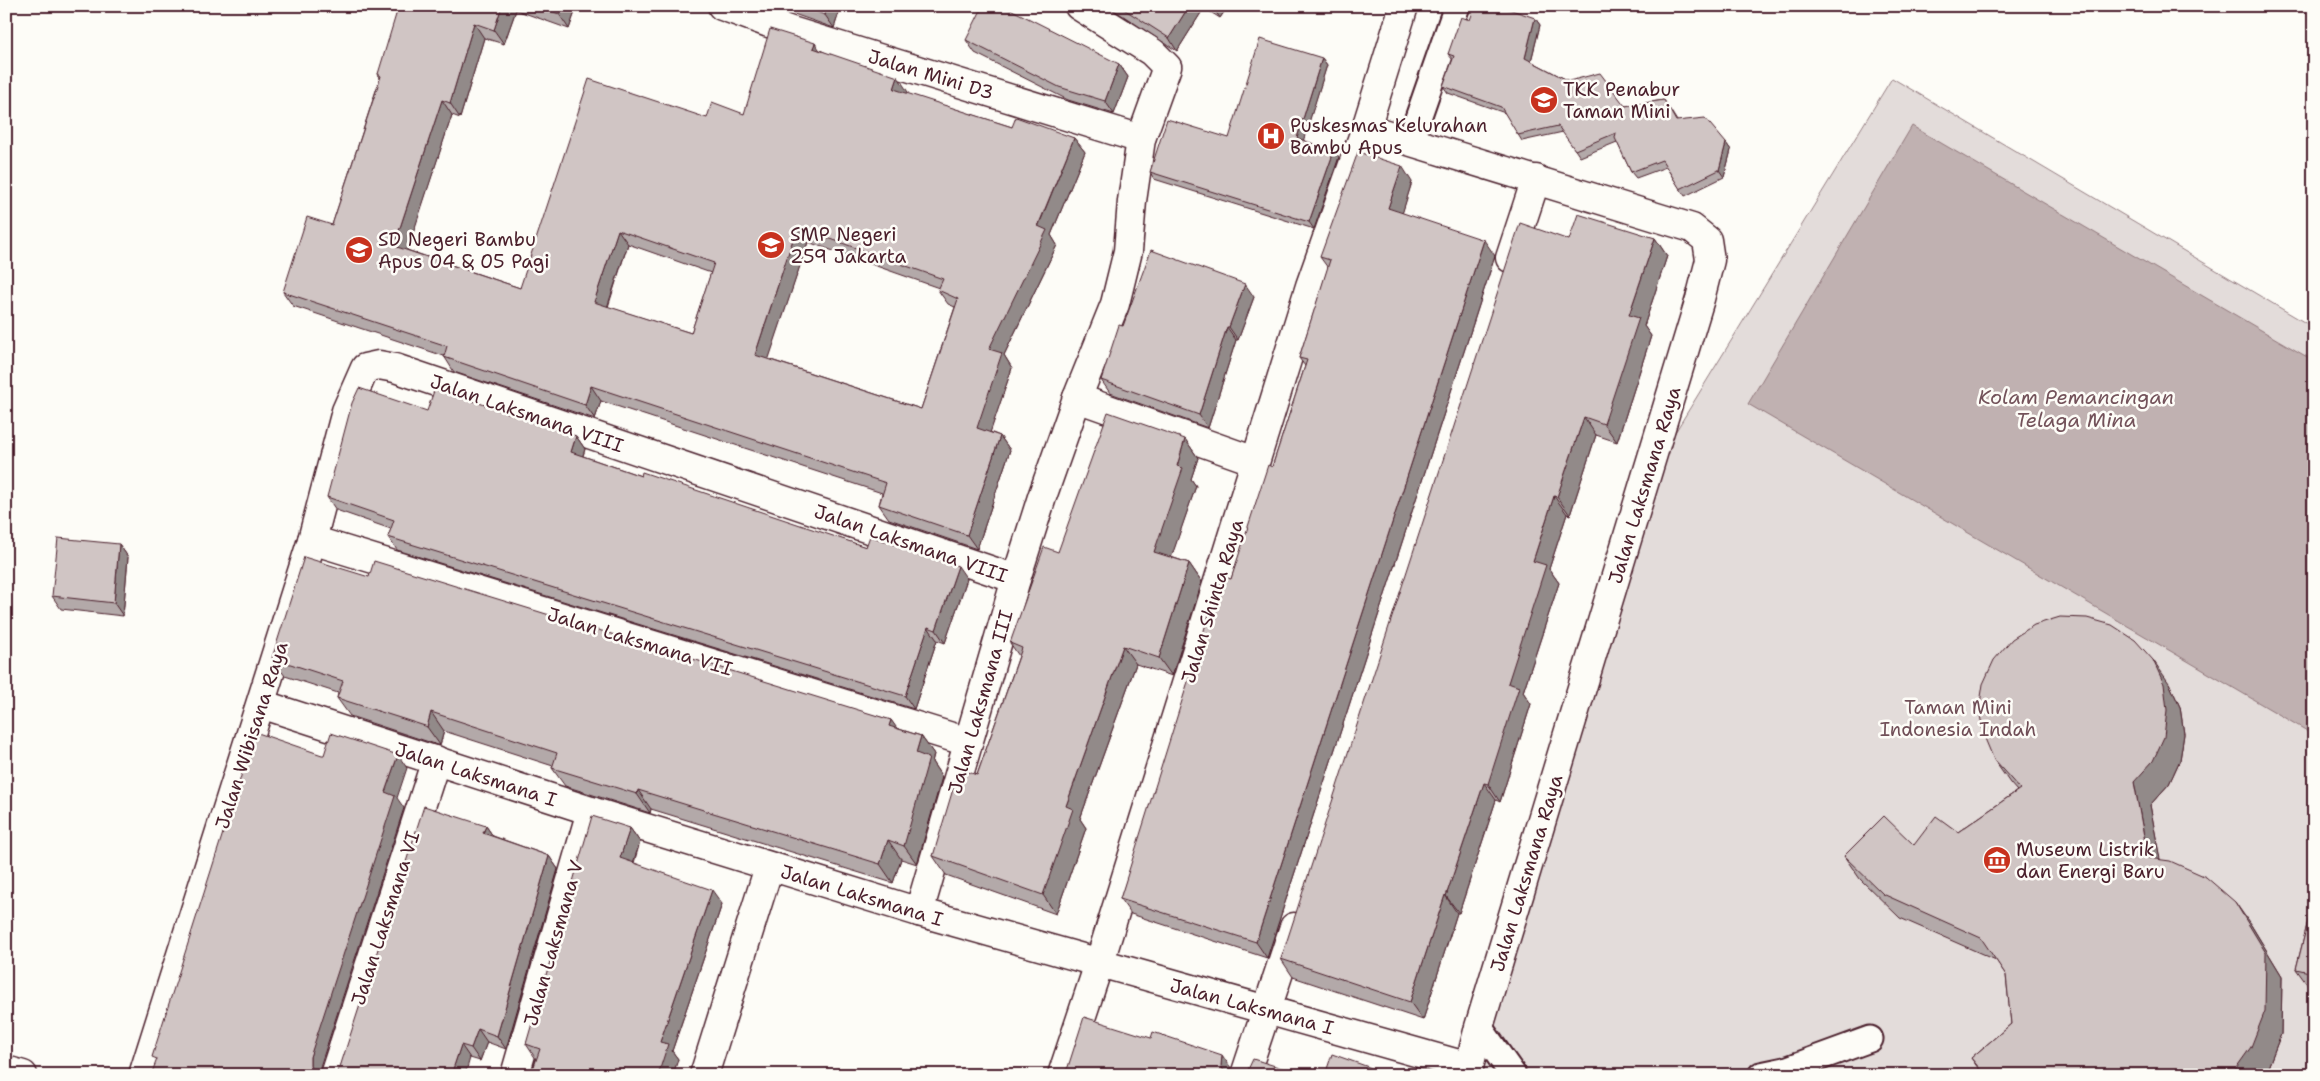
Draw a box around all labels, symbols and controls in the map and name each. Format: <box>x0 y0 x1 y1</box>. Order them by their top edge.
street label: Jalan Mini D3 <box>865 44 997 105</box>
place label: TKK Penabur Taman Mini <box>1563 77 1680 124</box>
school or university icon: TKK Penabur Taman Mini <box>1529 85 1559 115</box>
place label: Puskesmas Kelurahan Bambu Apus <box>1290 113 1487 160</box>
hospital icon: Puskesmas Kelurahan Bambu Apus <box>1256 121 1286 151</box>
place label: SMP Negeri 259 Jakarta <box>790 222 907 269</box>
place label: SD Negeri Bambu Apus 04 & 05 Pagi <box>378 227 550 274</box>
school or university icon: SMP Negeri 259 Jakarta <box>756 230 786 260</box>
school or university icon: SD Negeri Bambu Apus 04 & 05 Pagi <box>344 235 374 265</box>
street label: Jalan Laksmana VIII <box>427 369 627 458</box>
street label: Jalan Laksmana Raya <box>1603 383 1686 587</box>
water label: Kolam Pemancingan Telaga Mina <box>1978 384 2174 433</box>
street label: Jalan Laksmana VIII <box>811 499 1011 588</box>
street label: Jalan Shinta Raya <box>1176 516 1249 686</box>
street label: Jalan Laksmana VII <box>544 601 735 682</box>
street label: Jalan Laksmana III <box>942 607 1019 797</box>
street label: Jalan Wibisana Raya <box>209 638 294 832</box>
park label: Taman Mini Indonesia Indah <box>1880 695 2036 742</box>
street label: Jalan Laksmana I <box>392 737 560 812</box>
street label: Jalan Laksmana Raya <box>1485 771 1568 975</box>
street label: Jalan Laksmana VI <box>346 828 425 1008</box>
place label: Museum Listrik dan Energi Baru <box>2016 837 2165 884</box>
museum icon: Museum Listrik dan Energi Baru <box>1982 845 2012 875</box>
street label: Jalan Laksmana V <box>518 857 589 1029</box>
street label: Jalan Laksmana I <box>778 859 946 932</box>
street label: Jalan Laksmana I <box>1167 973 1337 1040</box>

